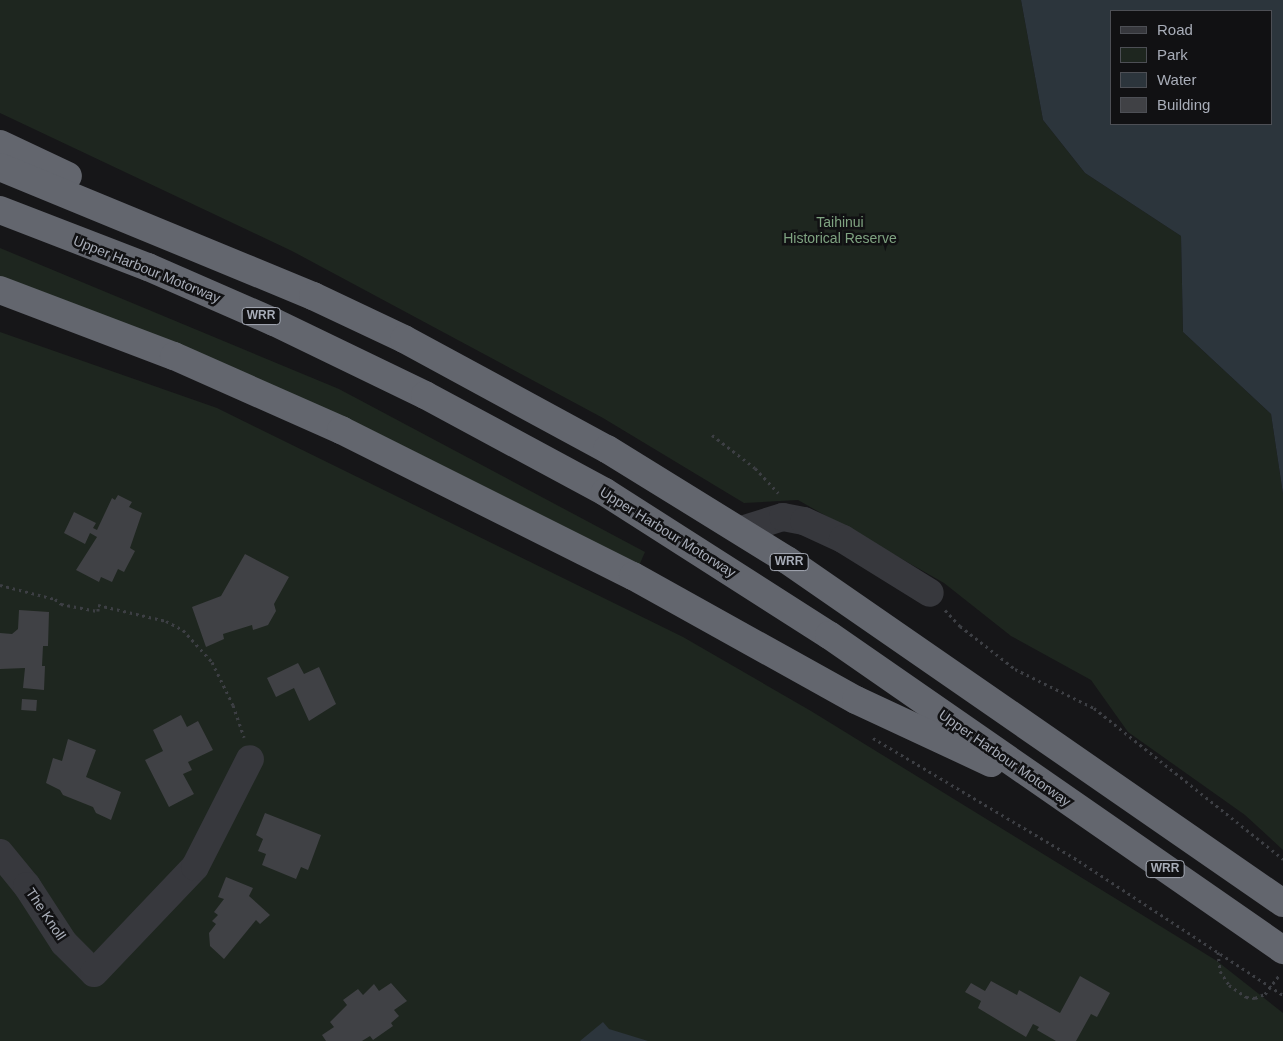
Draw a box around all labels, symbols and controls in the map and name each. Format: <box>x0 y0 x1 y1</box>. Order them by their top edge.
legend <box>1110 10 1273 125</box>
text: Road <box>1157 21 1193 38</box>
text: Park <box>1157 46 1188 63</box>
text: Water <box>1157 71 1196 88</box>
text: Building <box>1157 96 1210 113</box>
park label: Taihinui Historical Reserve <box>783 214 897 246</box>
street label: Upper Harbour Motorway <box>71 232 223 306</box>
road number: WRR <box>241 306 281 326</box>
street label: Upper Harbour Motorway <box>597 483 739 581</box>
road number: WRR <box>769 552 809 572</box>
street label: Upper Harbour Motorway <box>936 706 1074 810</box>
road number: WRR <box>1145 860 1185 879</box>
street label: The Knoll <box>22 885 70 943</box>

